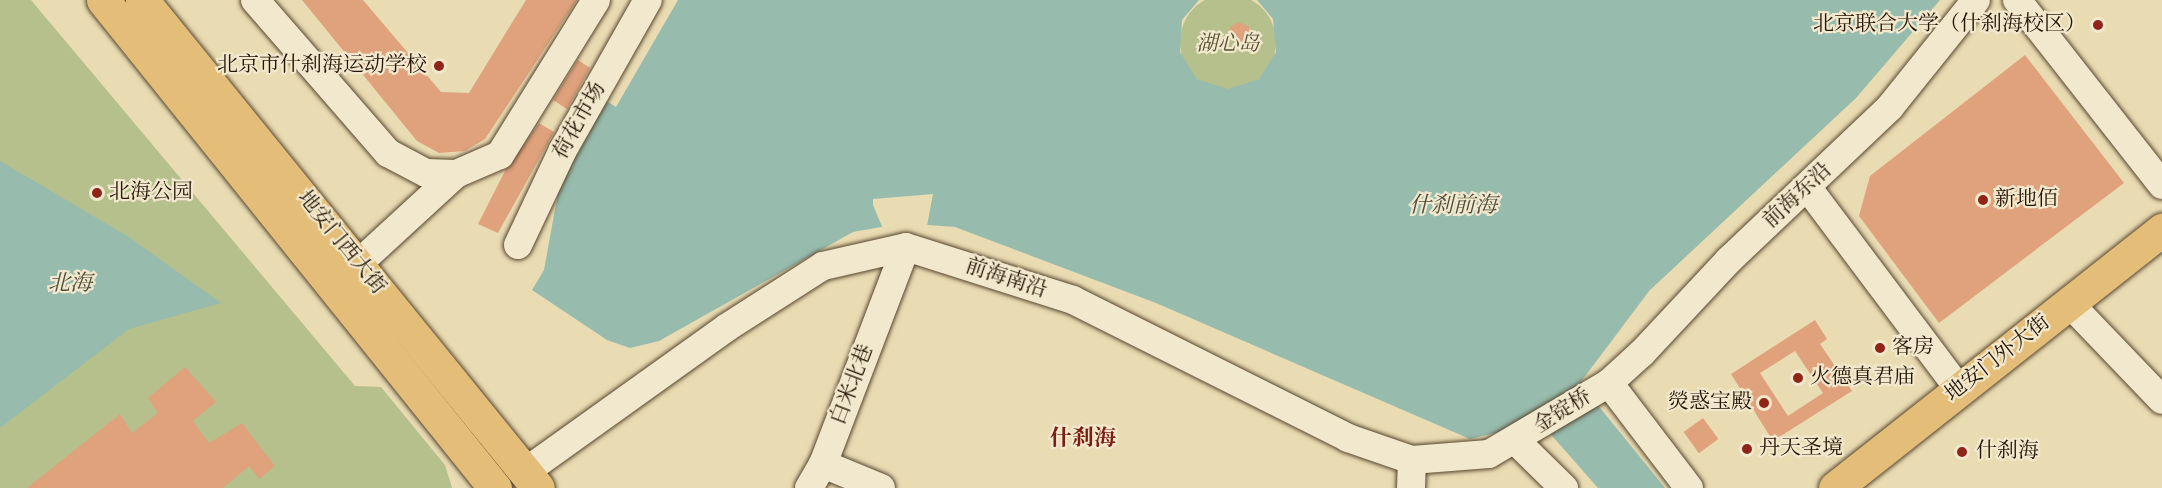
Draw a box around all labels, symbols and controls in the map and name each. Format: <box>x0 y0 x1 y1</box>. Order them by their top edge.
place label: 北京联合大学（什刹海校区） <box>1813 12 2086 38</box>
marker: 北京联合大学（什刹海校区） <box>2091 18 2105 32</box>
park label: 湖心岛 <box>1197 32 1259 58</box>
place label: 北京市什刹海运动学校 <box>217 53 427 79</box>
marker: 北京市什刹海运动学校 <box>432 59 446 73</box>
street label: 荷花市场 <box>549 78 611 164</box>
street label: 前海东沿 <box>1759 158 1837 234</box>
place label: 北海公园 <box>109 180 193 206</box>
marker: 北海公园 <box>90 186 104 200</box>
street label: 地安门西大街 <box>292 186 390 300</box>
place label: 新地佰 <box>1995 187 2058 213</box>
marker: 新地佰 <box>1976 193 1990 207</box>
water label: 什刹前海 <box>1409 194 1497 220</box>
street label: 前海南沿 <box>962 254 1050 304</box>
water label: 北海 <box>48 272 92 298</box>
street label: 地安门外大街 <box>1941 310 2055 408</box>
place label: 客房 <box>1892 335 1934 361</box>
street label: 白米北巷 <box>826 341 880 429</box>
marker: 客房 <box>1873 341 1887 355</box>
place label: 火德真君庙 <box>1810 365 1915 391</box>
marker: 火德真君庙 <box>1791 371 1805 385</box>
street label: 金锭桥 <box>1530 384 1596 440</box>
place label: 熒惑宝殿 <box>1668 390 1752 416</box>
marker: 熒惑宝殿 <box>1757 396 1771 410</box>
district label: 什刹海 <box>1050 427 1116 453</box>
place label: 丹天圣境 <box>1759 436 1843 462</box>
place label: 什刹海 <box>1976 439 2039 465</box>
marker: 丹天圣境 <box>1740 442 1754 456</box>
marker: 什刹海 <box>1953 443 1971 461</box>

